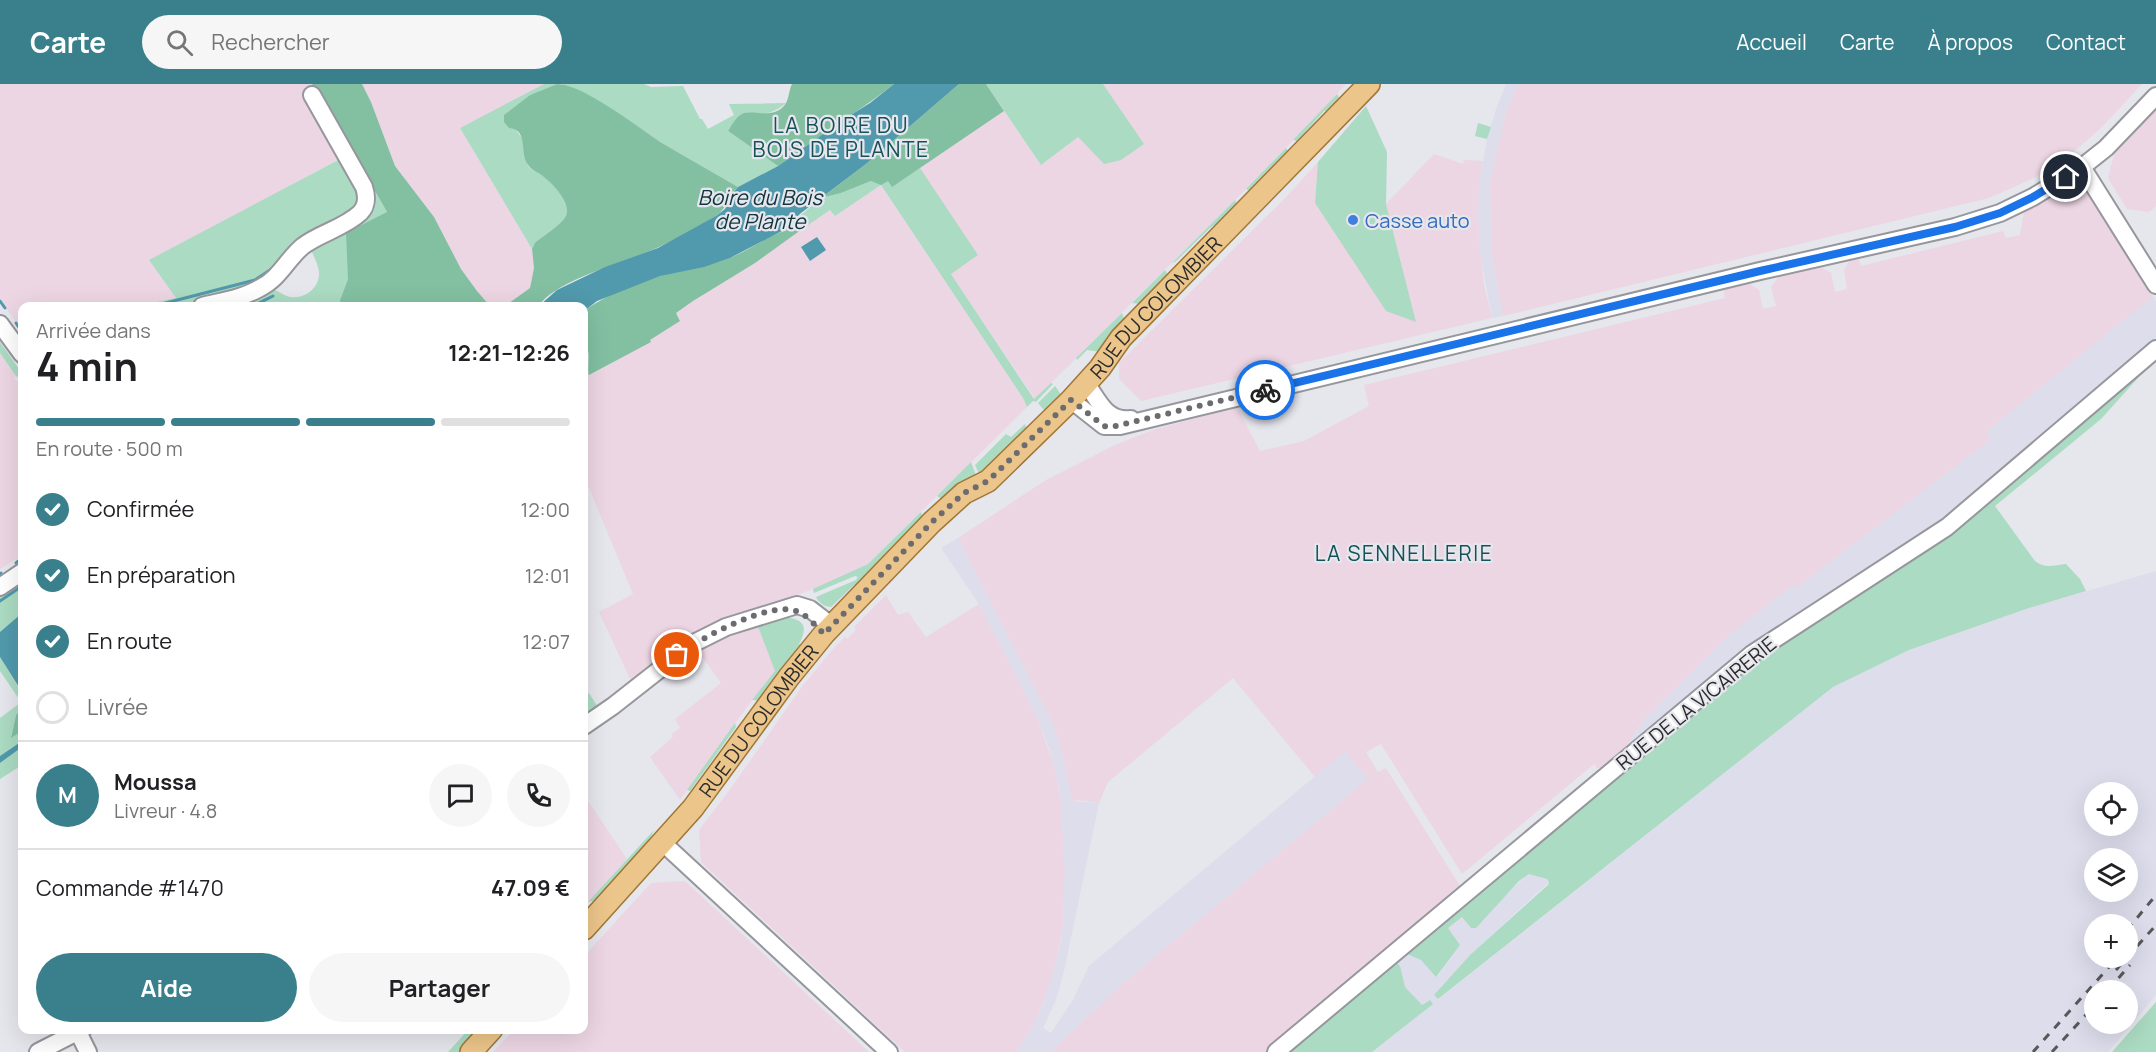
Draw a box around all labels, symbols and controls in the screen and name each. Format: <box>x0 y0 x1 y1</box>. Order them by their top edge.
search box <box>142 15 562 69</box>
text: Carte <box>30 23 106 61</box>
icon: search <box>163 26 196 59</box>
text: Rechercher <box>211 27 330 57</box>
text: Accueil <box>1736 28 1807 56</box>
text: Carte <box>1840 28 1894 56</box>
text: À propos <box>1927 28 2013 56</box>
text: Contact <box>2046 28 2126 56</box>
district label: LA BOIRE DU BOIS DE PLANTE <box>753 111 929 163</box>
pin <box>2040 151 2091 202</box>
icon: home <box>2049 160 2082 193</box>
water label: Boire du Bois de Plante <box>698 183 824 235</box>
place label: Casse auto <box>1365 207 1470 234</box>
marker: Casse auto <box>1346 213 1360 227</box>
street label: RUE DU COLOMBIER <box>1083 230 1227 384</box>
text: Arrivée dans <box>36 317 151 344</box>
text: 12:21–12:26 <box>448 338 570 368</box>
text: 4 min <box>36 339 138 393</box>
courier <box>1235 360 1295 420</box>
icon: bike <box>1249 374 1282 407</box>
text: En route · 500 m <box>36 435 183 462</box>
icon: check <box>36 493 69 526</box>
text: Confirmée <box>87 494 194 524</box>
text: 12:00 <box>520 496 570 523</box>
district label: LA SENNELLERIE <box>1315 539 1493 567</box>
icon: check <box>36 559 69 592</box>
text: En préparation <box>87 560 235 590</box>
text: 12:01 <box>525 562 570 589</box>
icon: check <box>36 625 69 658</box>
text: En route <box>87 626 172 656</box>
text: 12:07 <box>523 628 570 655</box>
pin <box>651 629 702 680</box>
street label: RUE DE LA VICAIRERIE <box>1610 630 1782 776</box>
icon: bag <box>660 638 693 671</box>
street label: RUE DU COLOMBIER <box>692 638 824 802</box>
text: Livrée <box>87 692 148 722</box>
button: chat <box>429 764 492 827</box>
button: phone <box>507 764 570 827</box>
text: Moussa <box>114 767 197 797</box>
text: M <box>58 780 77 810</box>
map controls <box>2084 782 2138 1034</box>
button: locate <box>2084 782 2138 836</box>
text: Livreur · 4.8 <box>114 797 217 824</box>
button: layers <box>2084 848 2138 902</box>
text: Commande #1470 <box>36 873 224 903</box>
text: 47.09 € <box>491 873 570 903</box>
button: + <box>2084 914 2138 968</box>
button: Aide <box>36 953 297 1022</box>
button: Partager <box>309 953 570 1022</box>
button: − <box>2084 980 2138 1034</box>

